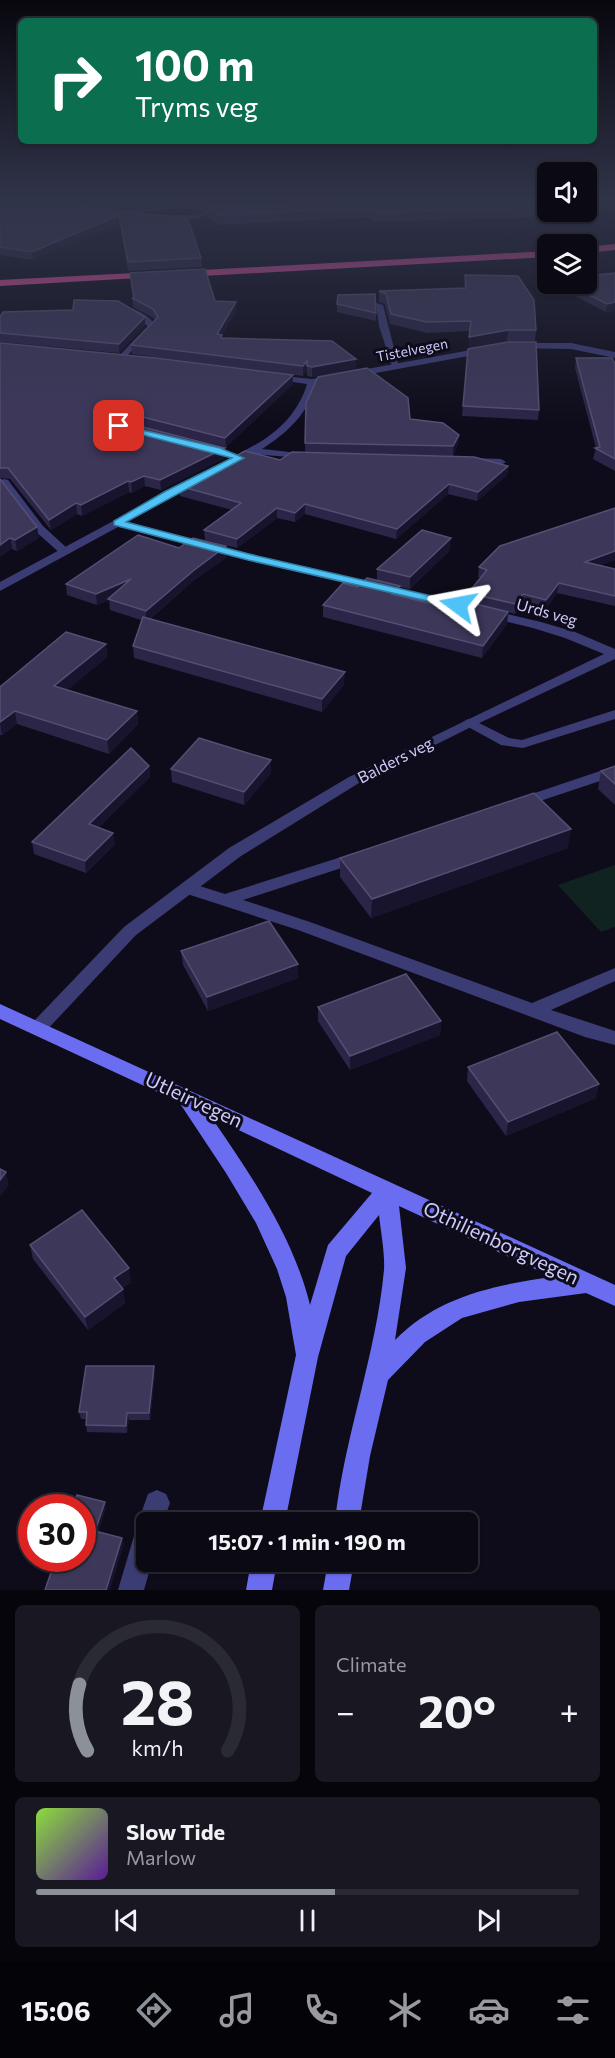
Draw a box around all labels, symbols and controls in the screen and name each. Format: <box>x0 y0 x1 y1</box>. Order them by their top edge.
text: 100 m <box>135 38 255 90</box>
icon: right <box>36 42 114 120</box>
text: Tryms veg <box>135 90 258 123</box>
map controls <box>537 162 597 294</box>
button: sound <box>537 162 597 222</box>
button: layers <box>537 234 597 294</box>
street label: Tistelvegen <box>375 334 449 365</box>
pin <box>93 400 144 451</box>
icon: arrive <box>102 409 135 442</box>
position arrow <box>426 573 490 637</box>
street label: Urds veg <box>515 594 580 629</box>
street label: Balders veg <box>354 732 436 787</box>
street label: Utleirvegen <box>142 1066 247 1132</box>
street label: Othilienborgvegen <box>420 1195 583 1289</box>
speed limit sign: 30 <box>18 1494 96 1572</box>
text: 15:07 · 1 min · 190 m <box>208 1528 406 1555</box>
text: Climate <box>336 1652 406 1676</box>
text: 28 <box>121 1662 194 1738</box>
text: 20° <box>418 1682 496 1737</box>
text: − <box>336 1690 355 1731</box>
text: + <box>560 1690 579 1731</box>
text: km/h <box>131 1734 184 1760</box>
text: Slow Tide <box>126 1818 225 1845</box>
text: Marlow <box>126 1845 196 1869</box>
icon: previous <box>110 1904 143 1937</box>
icon: pause <box>291 1904 324 1937</box>
icon: next <box>472 1904 505 1937</box>
icon: directions <box>133 1989 175 2031</box>
icon: music <box>216 1989 258 2031</box>
icon: phone <box>300 1989 342 2031</box>
icon: climate <box>384 1989 426 2031</box>
icon: car <box>468 1989 510 2031</box>
icon: filters <box>552 1989 594 2031</box>
text: 15:06 <box>21 1994 91 2027</box>

